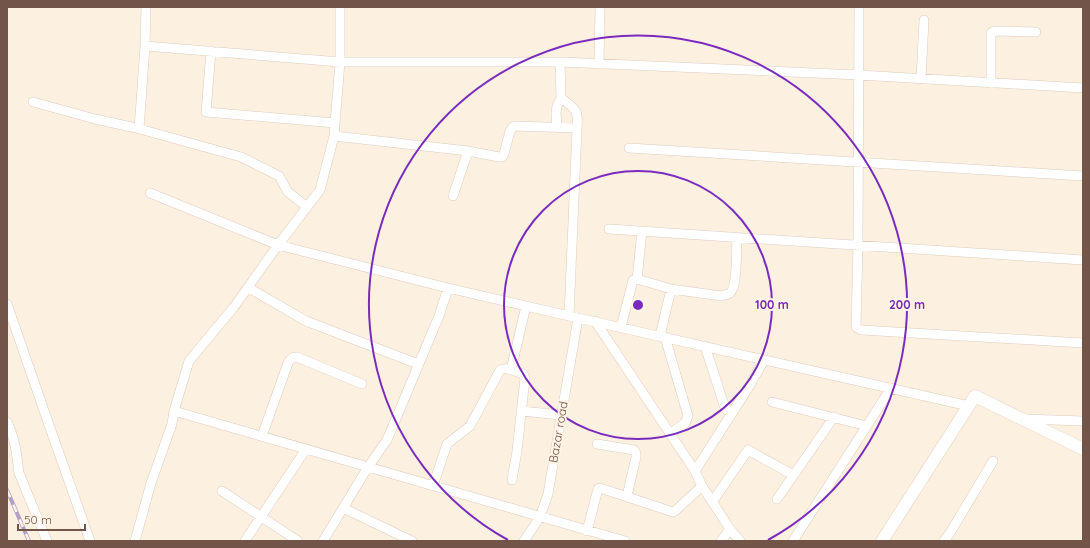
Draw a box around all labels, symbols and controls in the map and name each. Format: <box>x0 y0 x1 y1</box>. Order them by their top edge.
text: 100 m <box>755 297 789 312</box>
text: 200 m <box>889 297 925 312</box>
centre of rings <box>631 298 645 312</box>
street label: Bazar road <box>545 400 571 464</box>
scale bar <box>18 506 85 532</box>
text: 50 m <box>24 512 52 527</box>

